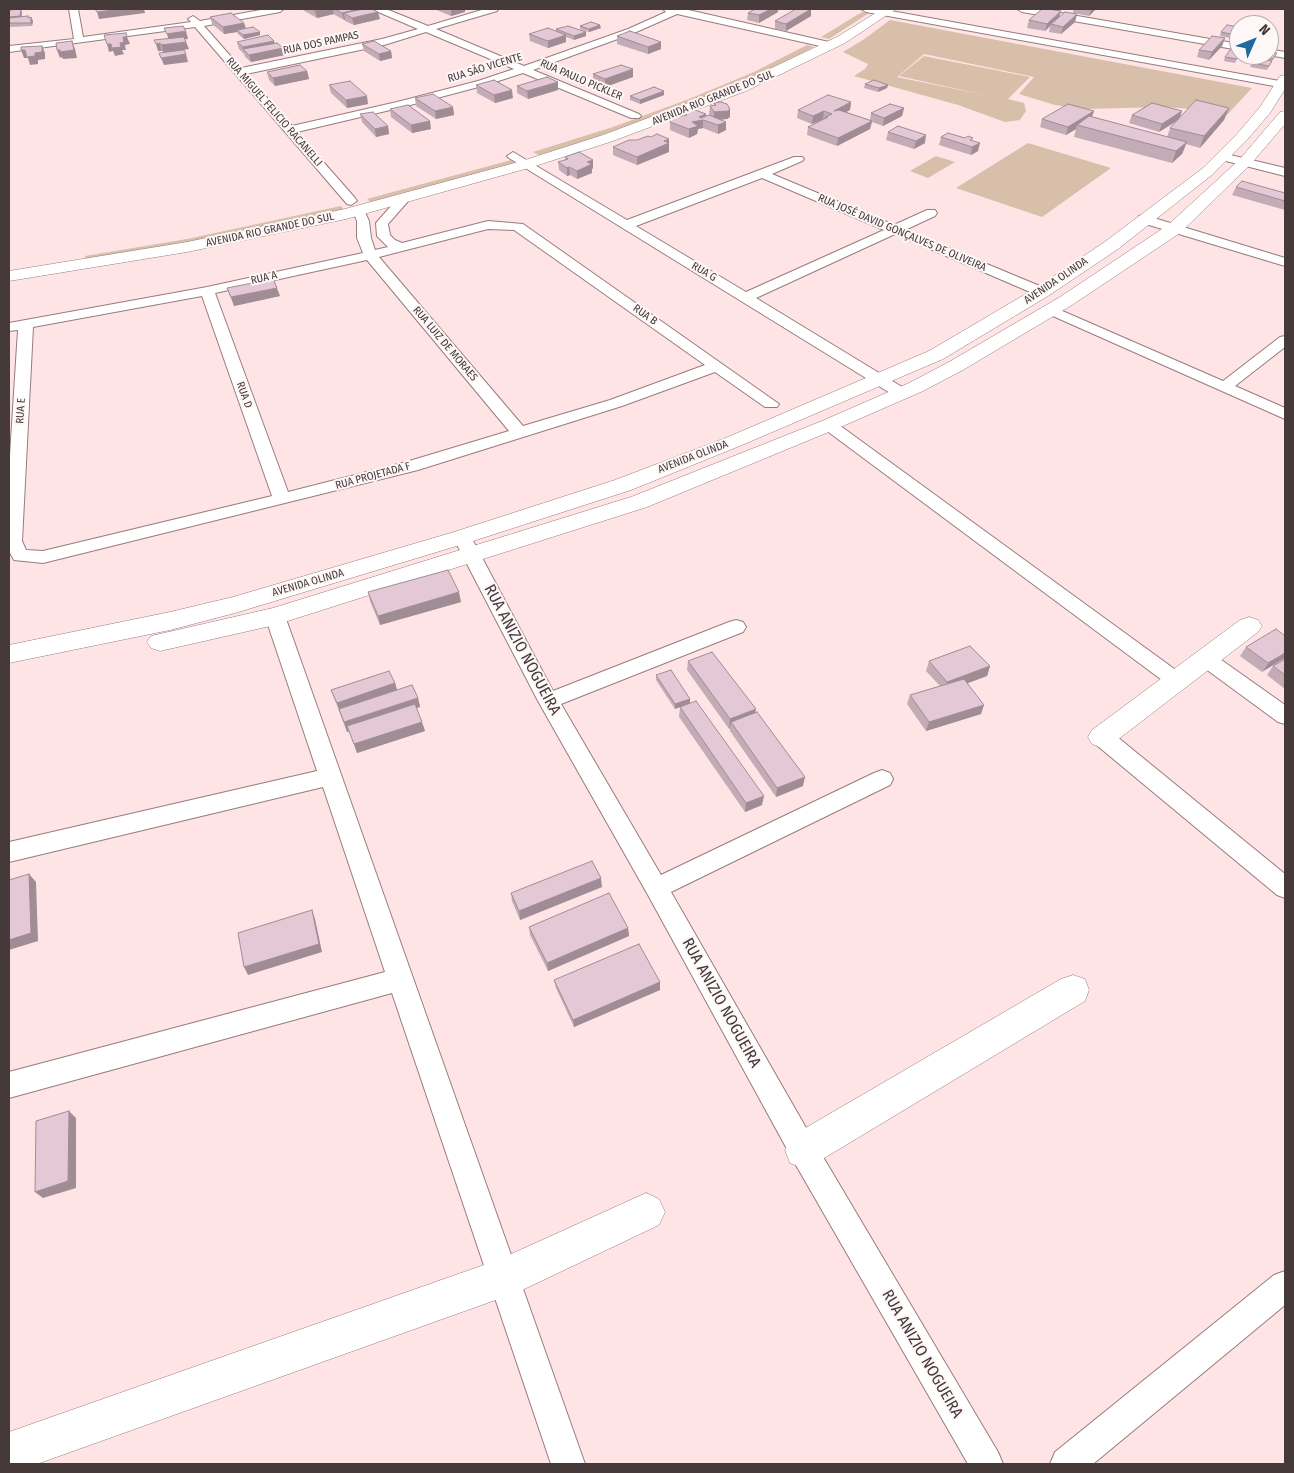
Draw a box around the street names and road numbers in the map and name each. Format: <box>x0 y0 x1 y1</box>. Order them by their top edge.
street label: RUA DOS PAMPAS <box>282 29 360 57</box>
street label: RUA SÃO VICENTE <box>446 50 524 86</box>
street label: RUA MIGUEL FELICIO RACANELLI <box>223 55 325 169</box>
street label: RUA PAULO PICKLER <box>538 57 624 103</box>
street label: AVENIDA RIO GRANDE DO SUL <box>650 67 776 129</box>
street label: RUA JOSÉ DAVID GONÇALVES DE OLIVEIRA <box>816 191 988 275</box>
street label: AVENIDA RIO GRANDE DO SUL <box>205 210 335 250</box>
street label: AVENIDA OLINDA <box>1022 255 1090 307</box>
street label: RUA G <box>689 259 719 285</box>
street label: RUA A <box>250 269 278 287</box>
street label: RUA B <box>630 302 660 328</box>
street label: RUA LUIZ DE MORAES <box>410 304 480 384</box>
street label: RUA D <box>233 380 255 410</box>
street label: RUA E <box>14 398 28 424</box>
street label: AVENIDA OLINDA <box>656 438 730 476</box>
street label: RUA PROJETADA F <box>334 460 412 492</box>
street label: AVENIDA OLINDA <box>271 566 345 600</box>
street label: RUA ANIZIO NOGUEIRA <box>479 581 565 719</box>
street label: RUA ANIZIO NOGUEIRA <box>677 935 765 1071</box>
street label: RUA ANIZIO NOGUEIRA <box>877 1286 967 1422</box>

